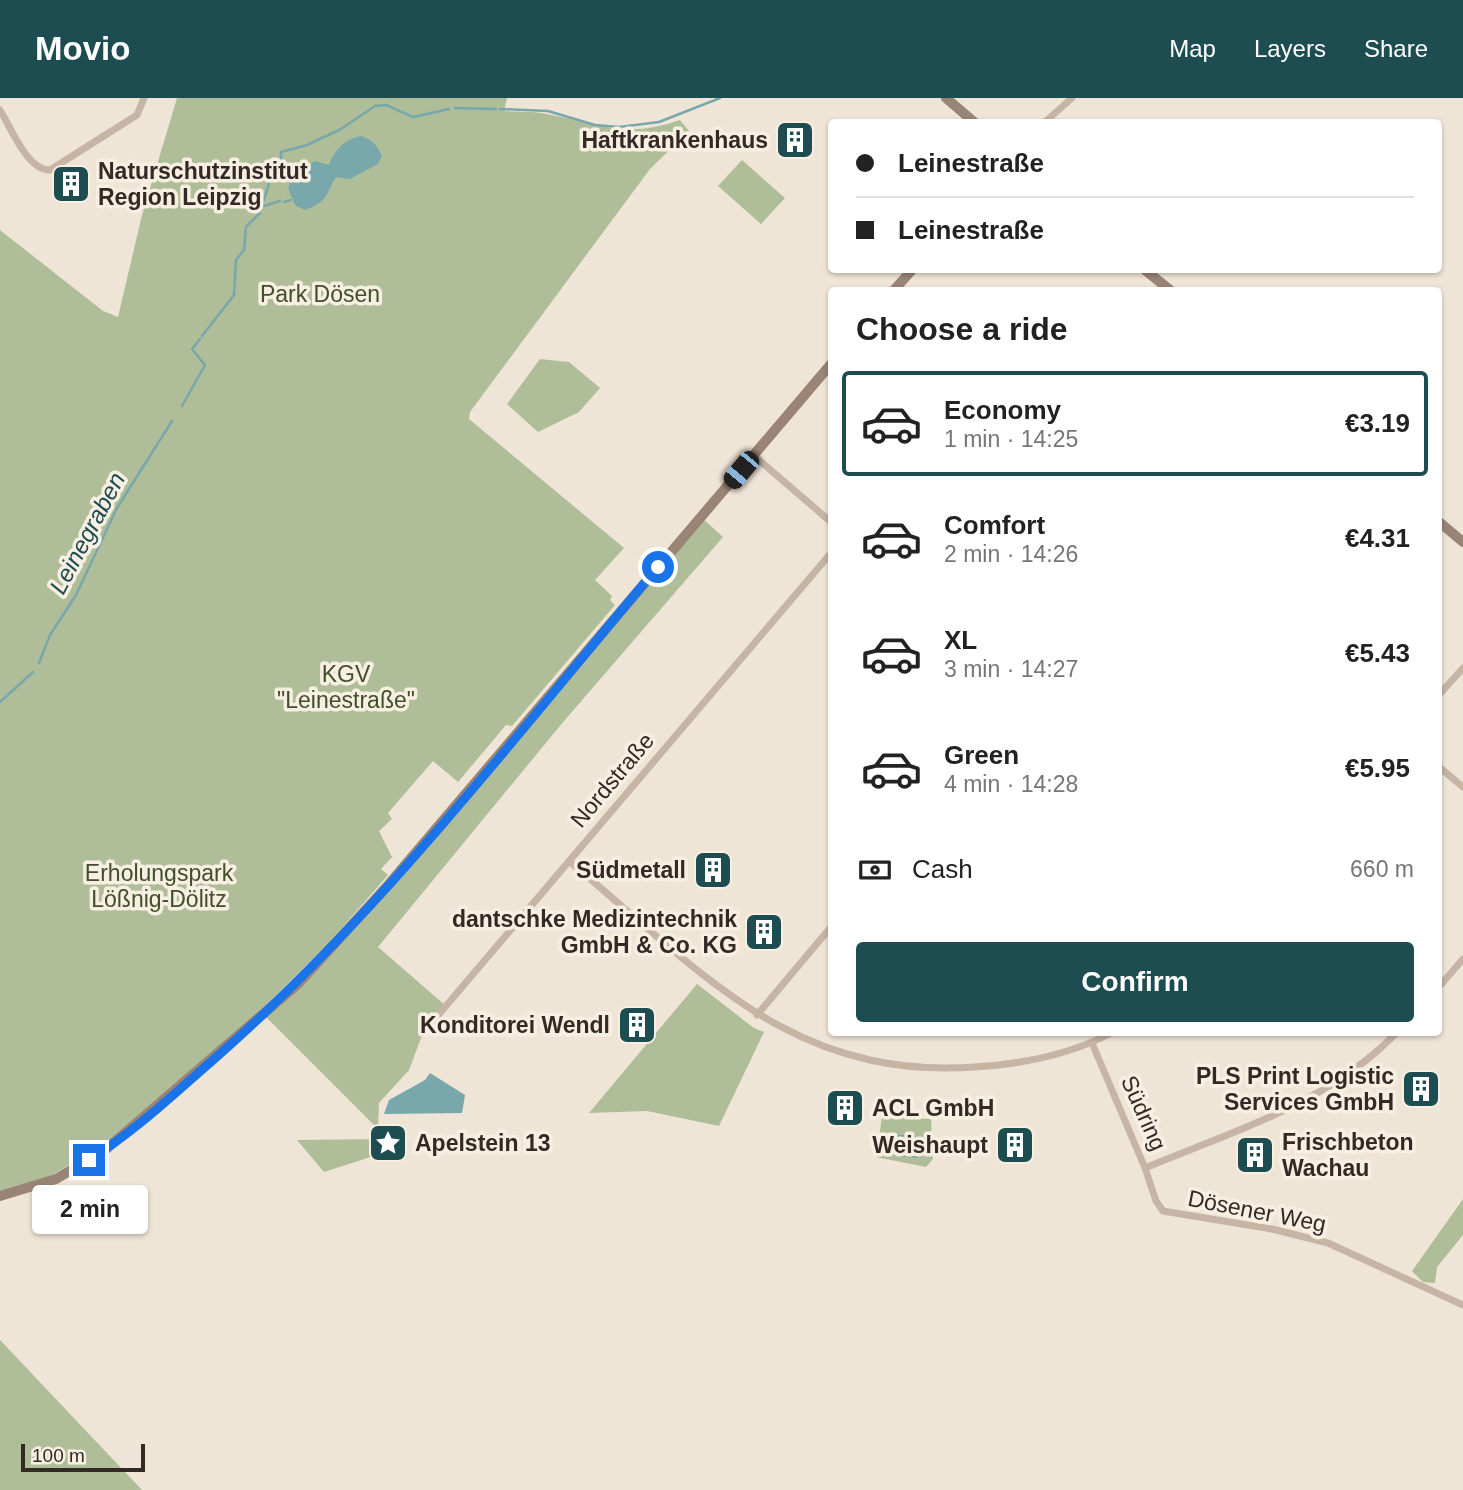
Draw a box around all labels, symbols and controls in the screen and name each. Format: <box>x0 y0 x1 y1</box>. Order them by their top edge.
text: Movio <box>35 30 130 67</box>
text: Map <box>1169 35 1216 62</box>
text: Layers <box>1254 35 1326 62</box>
text: Share <box>1364 35 1428 62</box>
building icon: Haftkrankenhaus <box>774 119 816 161</box>
place label: Haftkrankenhaus <box>581 127 768 153</box>
text: Leinestraße <box>898 148 1044 178</box>
place label: Naturschutzinstitut Region Leipzig <box>98 158 308 210</box>
building icon: Naturschutzinstitut Region Leipzig <box>50 163 92 205</box>
text: Leinestraße <box>898 215 1044 245</box>
park label: Park Dösen <box>260 281 380 307</box>
text: Choose a ride <box>856 311 1068 347</box>
icon: car <box>860 392 923 455</box>
text: Economy <box>944 395 1061 425</box>
text: €3.19 <box>1345 408 1410 438</box>
text: 1 min · 14:25 <box>944 426 1078 452</box>
car <box>720 447 763 493</box>
water label: Leinegraben <box>44 468 130 598</box>
icon: car <box>860 507 923 570</box>
text: Comfort <box>944 510 1045 540</box>
text: €4.31 <box>1345 523 1410 553</box>
text: 2 min · 14:26 <box>944 541 1078 567</box>
route start <box>642 551 674 583</box>
icon: car <box>860 622 923 685</box>
text: XL <box>944 625 977 655</box>
text: €5.43 <box>1345 638 1410 668</box>
text: 3 min · 14:27 <box>944 656 1078 682</box>
park label: KGV "Leinestraße" <box>277 661 415 713</box>
street label: Nordstraße <box>565 728 659 832</box>
icon: car <box>860 737 923 800</box>
text: Green <box>944 740 1019 770</box>
text: €5.95 <box>1345 753 1410 783</box>
text: 4 min · 14:28 <box>944 771 1078 797</box>
building icon: Südmetall <box>692 849 734 891</box>
icon: cash <box>856 851 894 889</box>
text: Cash <box>912 854 973 884</box>
text: 660 m <box>1350 856 1414 882</box>
place label: Südmetall <box>576 857 686 883</box>
park label: Erholungspark Lößnig-Dölitz <box>85 860 234 912</box>
place label: dantschke Medizintechnik GmbH & Co. KG <box>452 906 737 958</box>
building icon: dantschke Medizintechnik GmbH & Co. KG <box>743 911 785 953</box>
button: Confirm <box>856 942 1414 1022</box>
building icon: Konditorei Wendl <box>616 1004 658 1046</box>
place label: Konditorei Wendl <box>420 1012 610 1038</box>
place label: PLS Print Logistic Services GmbH <box>1196 1063 1394 1115</box>
building icon: PLS Print Logistic Services GmbH <box>1400 1068 1442 1110</box>
street label: Südring <box>1116 1071 1172 1155</box>
building icon: ACL GmbH <box>824 1087 866 1129</box>
place label: ACL GmbH <box>872 1095 994 1121</box>
place icon: Apelstein 13 <box>367 1122 409 1164</box>
building icon: Weishaupt <box>994 1124 1036 1166</box>
place label: Frischbeton Wachau <box>1282 1129 1414 1181</box>
place label: Apelstein 13 <box>415 1130 551 1156</box>
place label: Weishaupt <box>872 1132 988 1158</box>
building icon: Frischbeton Wachau <box>1234 1134 1276 1176</box>
route end <box>73 1144 105 1176</box>
callout: 2 min <box>31 1184 147 1234</box>
street label: Dösener Weg <box>1186 1185 1328 1237</box>
text: 2 min <box>60 1196 120 1222</box>
scale bar <box>21 1441 145 1473</box>
text: 100 m <box>32 1445 85 1466</box>

